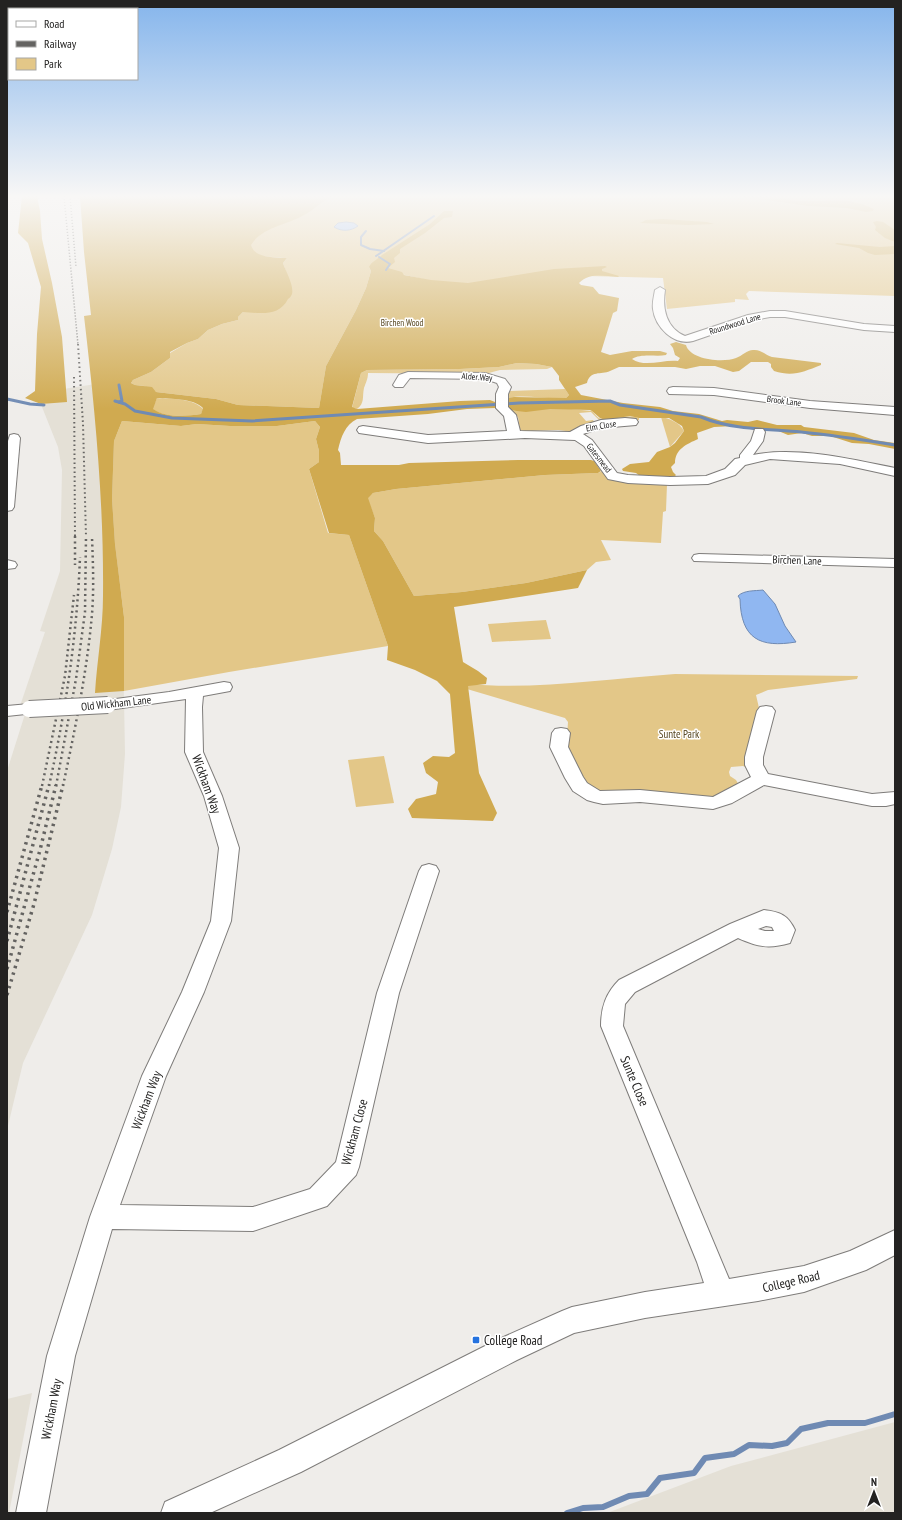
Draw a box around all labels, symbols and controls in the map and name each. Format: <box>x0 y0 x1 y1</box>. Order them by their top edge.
legend <box>8 8 138 80</box>
text: Road <box>44 16 64 31</box>
text: Railway <box>44 36 77 51</box>
text: Park <box>44 56 62 71</box>
street label: Roundwood Lane <box>708 310 762 337</box>
park label: Birchen Wood <box>381 317 423 328</box>
street label: Alder Way <box>461 370 493 383</box>
street label: Brook Lane <box>766 393 802 408</box>
street label: Elm Close <box>585 417 617 434</box>
street label: Gatesmead <box>585 441 614 475</box>
street label: Birchen Lane <box>772 552 822 568</box>
street label: Old Wickham Lane <box>80 692 152 714</box>
park label: Sunte Park <box>659 727 700 741</box>
street label: Wickham Way <box>188 752 225 816</box>
street label: Sunte Close <box>616 1054 653 1109</box>
street label: Wickham Way <box>128 1068 165 1132</box>
street label: Wickham Close <box>338 1097 371 1167</box>
street label: College Road <box>761 1267 822 1296</box>
place label: College Road <box>484 1332 542 1349</box>
marker: College Road <box>471 1335 481 1345</box>
street label: Wickham Way <box>37 1377 66 1441</box>
north arrow <box>854 1472 894 1512</box>
text: N <box>871 1475 877 1489</box>

